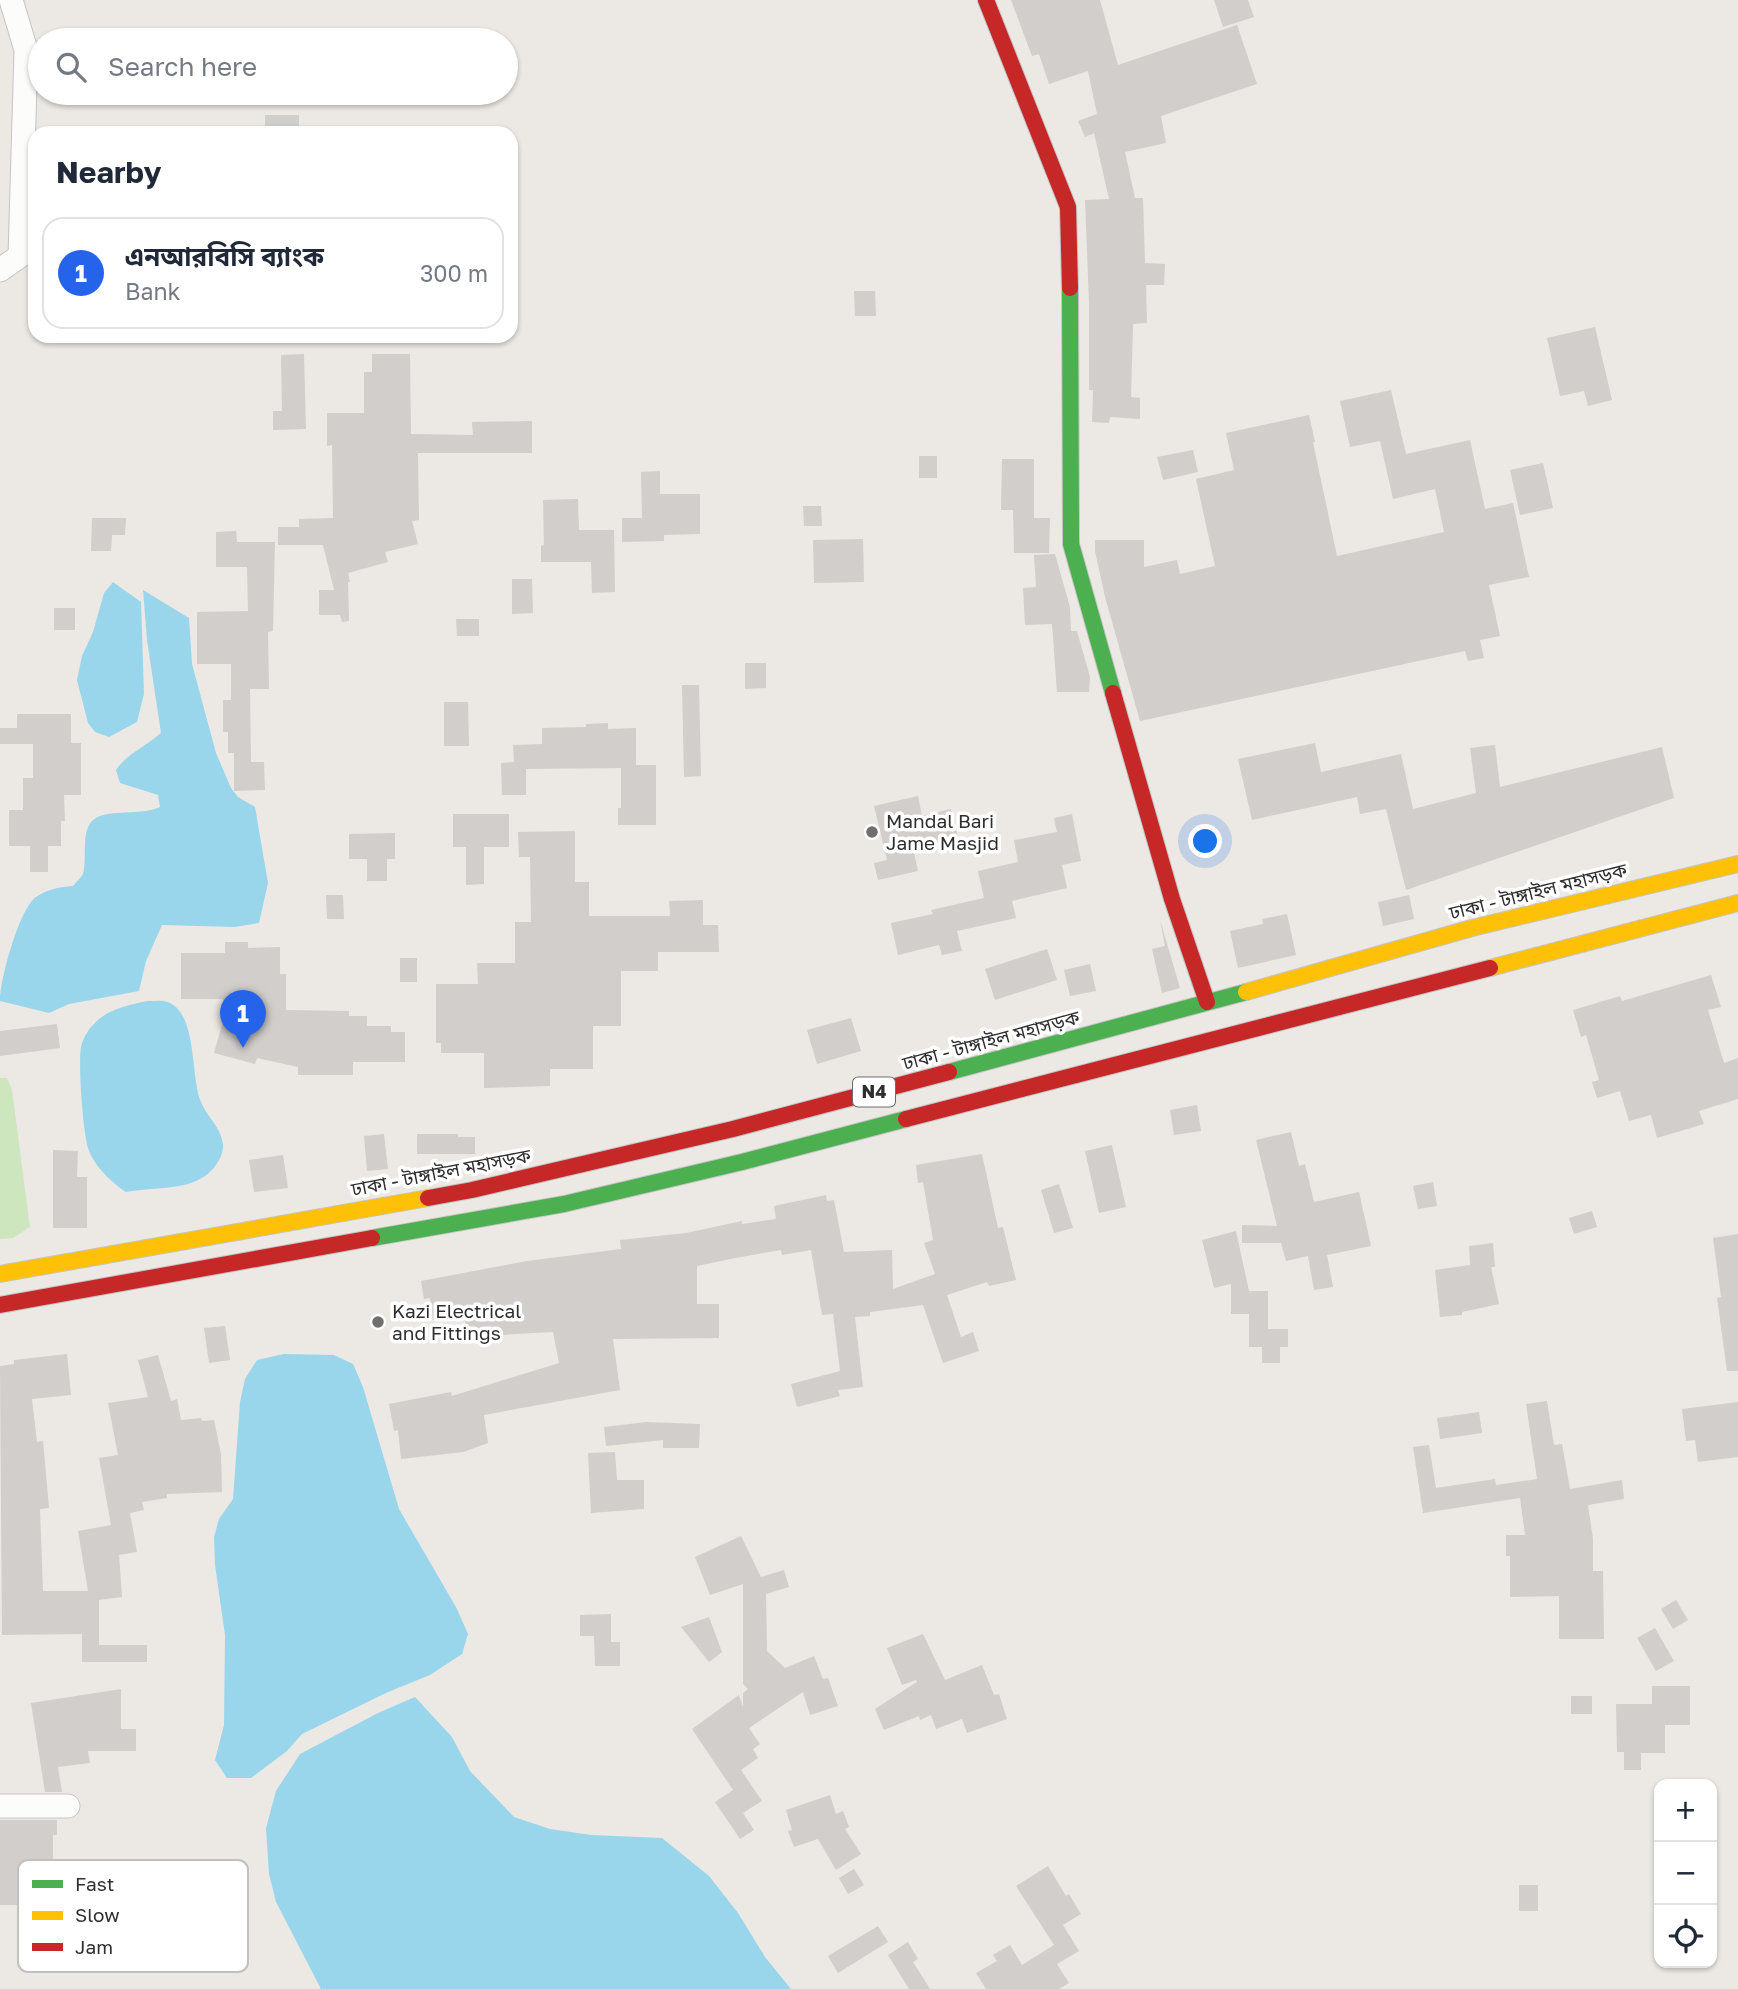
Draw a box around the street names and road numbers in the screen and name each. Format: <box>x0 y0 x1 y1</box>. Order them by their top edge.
street label: ঢাকা - টাঙ্গাইল মহাসড়ক <box>1446 857 1630 924</box>
street label: ঢাকা - টাঙ্গাইল মহাসড়ক <box>899 1005 1083 1074</box>
road number: N4 <box>853 1078 895 1106</box>
street label: ঢাকা - টাঙ্গাইল মহাসড়ক <box>348 1143 533 1200</box>

